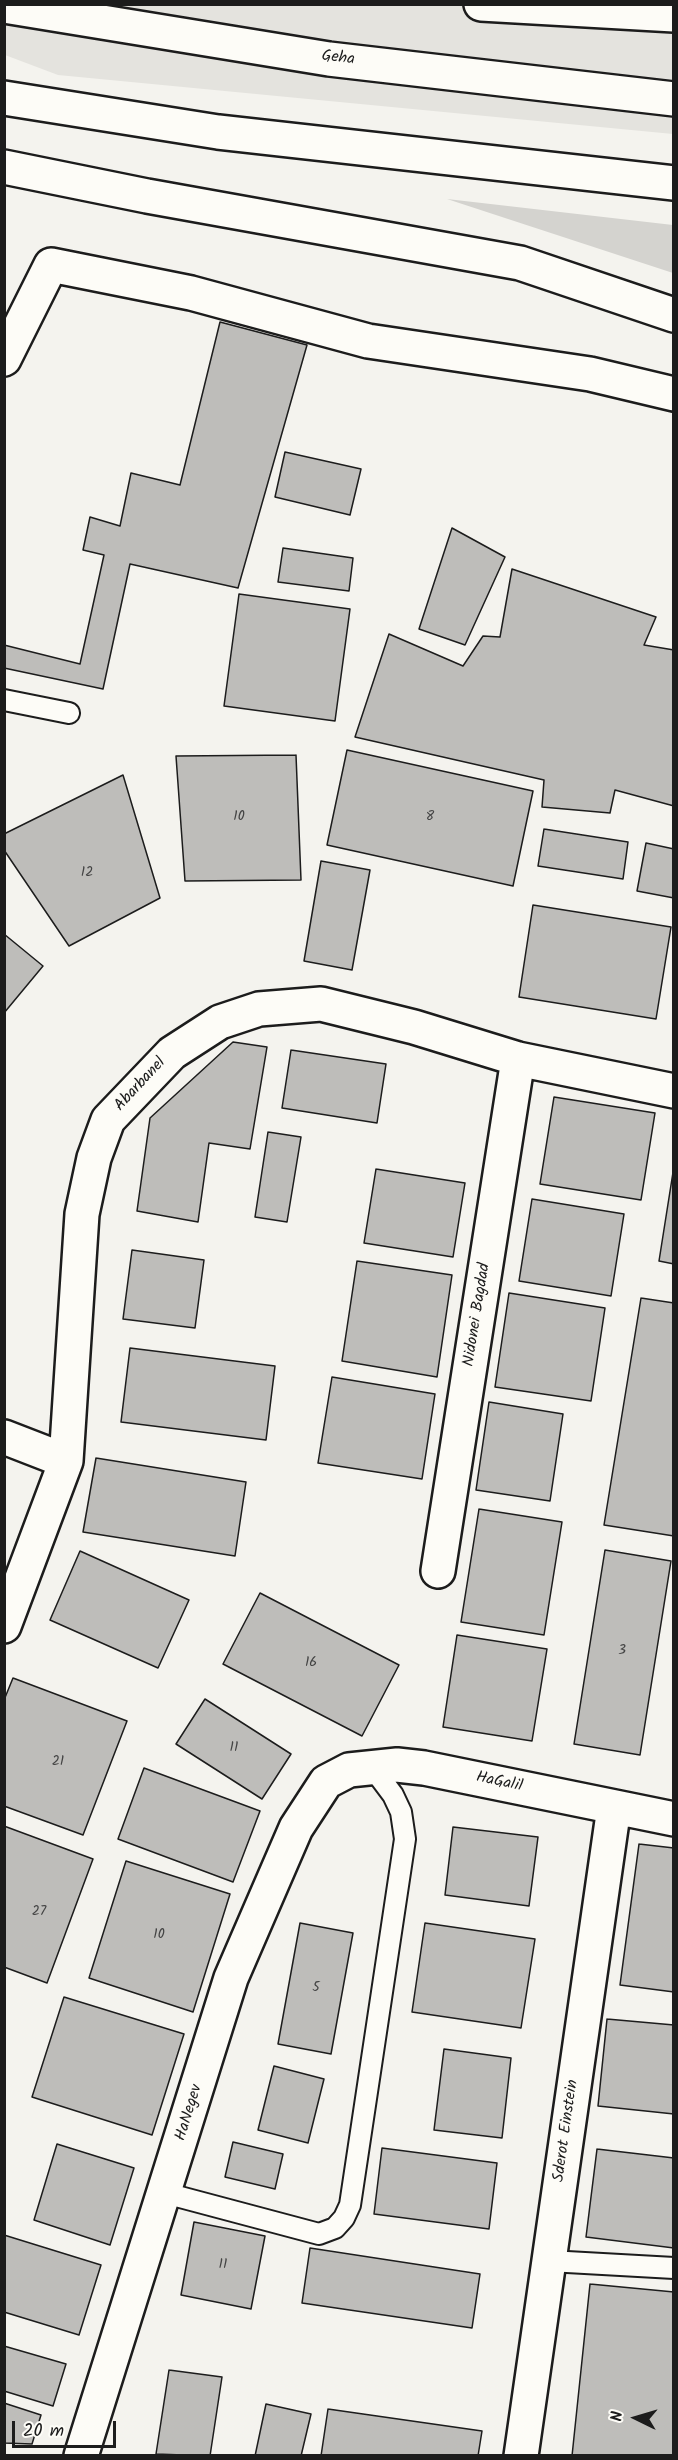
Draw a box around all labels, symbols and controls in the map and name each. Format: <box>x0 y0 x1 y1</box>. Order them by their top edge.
street label: Geha <box>320 47 356 71</box>
house number: 10 <box>233 810 245 826</box>
house number: 8 <box>426 810 434 826</box>
house number: 12 <box>81 866 93 882</box>
street label: Abarbanel <box>111 1054 171 1116</box>
street label: Nidonei Bagdad <box>460 1262 496 1368</box>
house number: 3 <box>618 1644 626 1660</box>
house number: 16 <box>305 1656 317 1672</box>
house number: 11 <box>230 1741 238 1757</box>
house number: 21 <box>52 1755 64 1771</box>
street label: HaGalil <box>474 1769 524 1797</box>
house number: 27 <box>32 1905 46 1921</box>
house number: 10 <box>153 1928 165 1944</box>
house number: 5 <box>312 1981 320 1997</box>
street label: Sderot Einstein <box>550 2079 584 2183</box>
street label: HaNegev <box>172 2083 208 2143</box>
house number: 11 <box>219 2258 227 2274</box>
north arrow <box>606 2388 666 2448</box>
scale bar <box>15 2409 118 2447</box>
text: N <box>605 2410 630 2423</box>
text: 20 m <box>23 2417 64 2446</box>

